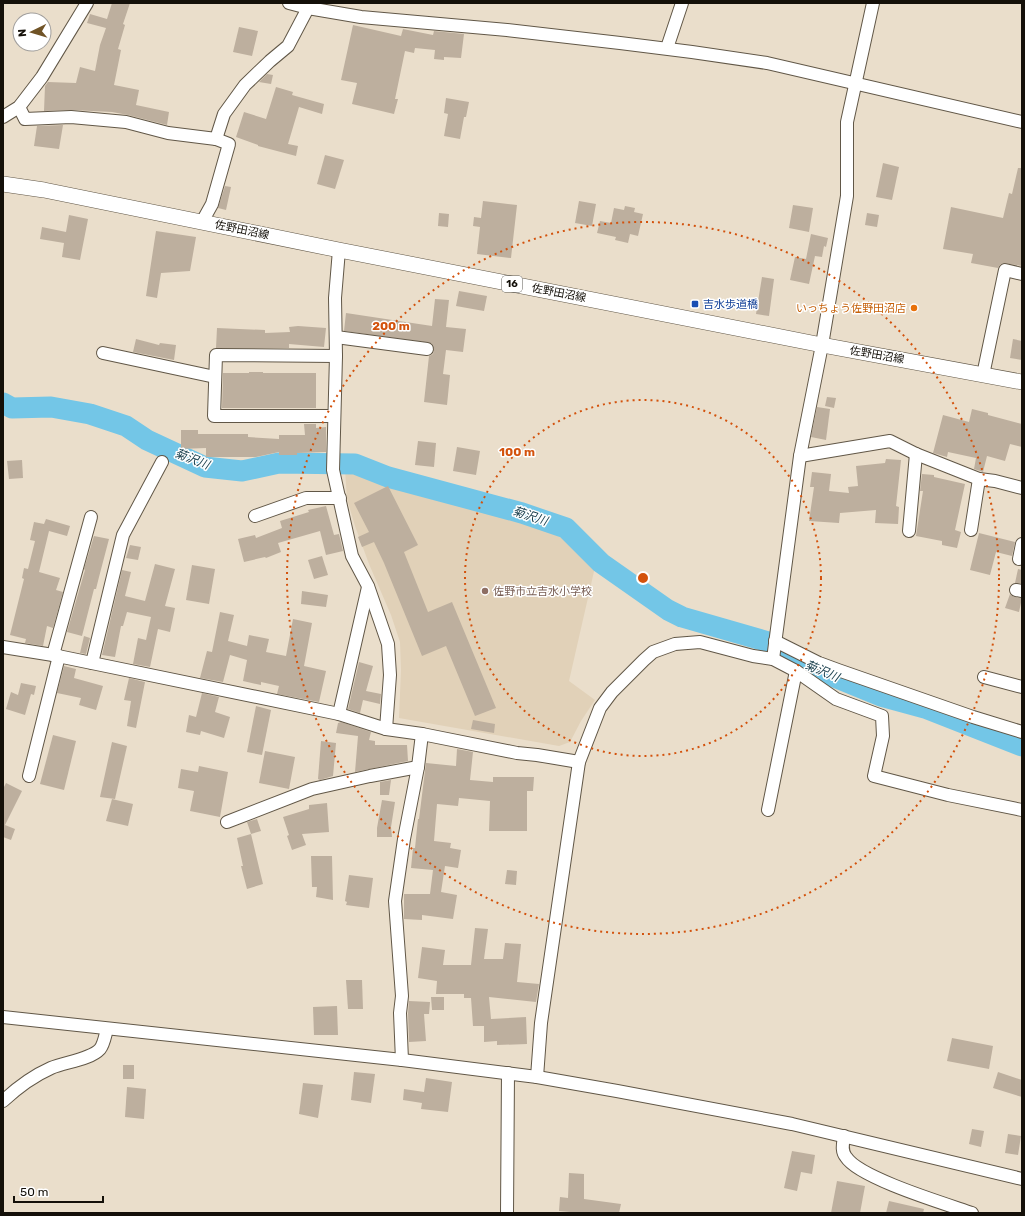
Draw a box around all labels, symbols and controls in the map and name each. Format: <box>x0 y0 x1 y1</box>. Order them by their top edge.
north arrow <box>12 12 52 52</box>
text: N <box>16 28 29 37</box>
street label: 佐野田沼線 <box>214 218 270 242</box>
road number: 16 <box>502 276 522 292</box>
street label: 佐野田沼線 <box>531 281 587 305</box>
place label: 吉水歩道橋 <box>703 298 758 311</box>
marker: 吉水歩道橋 <box>690 299 700 309</box>
place label: いっちょう佐野田沼店 <box>796 302 906 315</box>
marker: いっちょう佐野田沼店 <box>909 303 919 313</box>
text: 200 m <box>372 319 410 333</box>
street label: 佐野田沼線 <box>849 344 905 366</box>
text: 100 m <box>499 445 535 459</box>
water label: 菊沢川 <box>173 446 213 473</box>
water label: 菊沢川 <box>511 504 551 529</box>
centre of rings <box>636 571 650 585</box>
place label: 佐野市立吉水小学校 <box>493 585 592 598</box>
marker: 佐野市立吉水小学校 <box>480 586 490 596</box>
water label: 菊沢川 <box>803 658 843 685</box>
scale bar <box>14 1178 103 1204</box>
text: 50 m <box>20 1185 48 1199</box>

